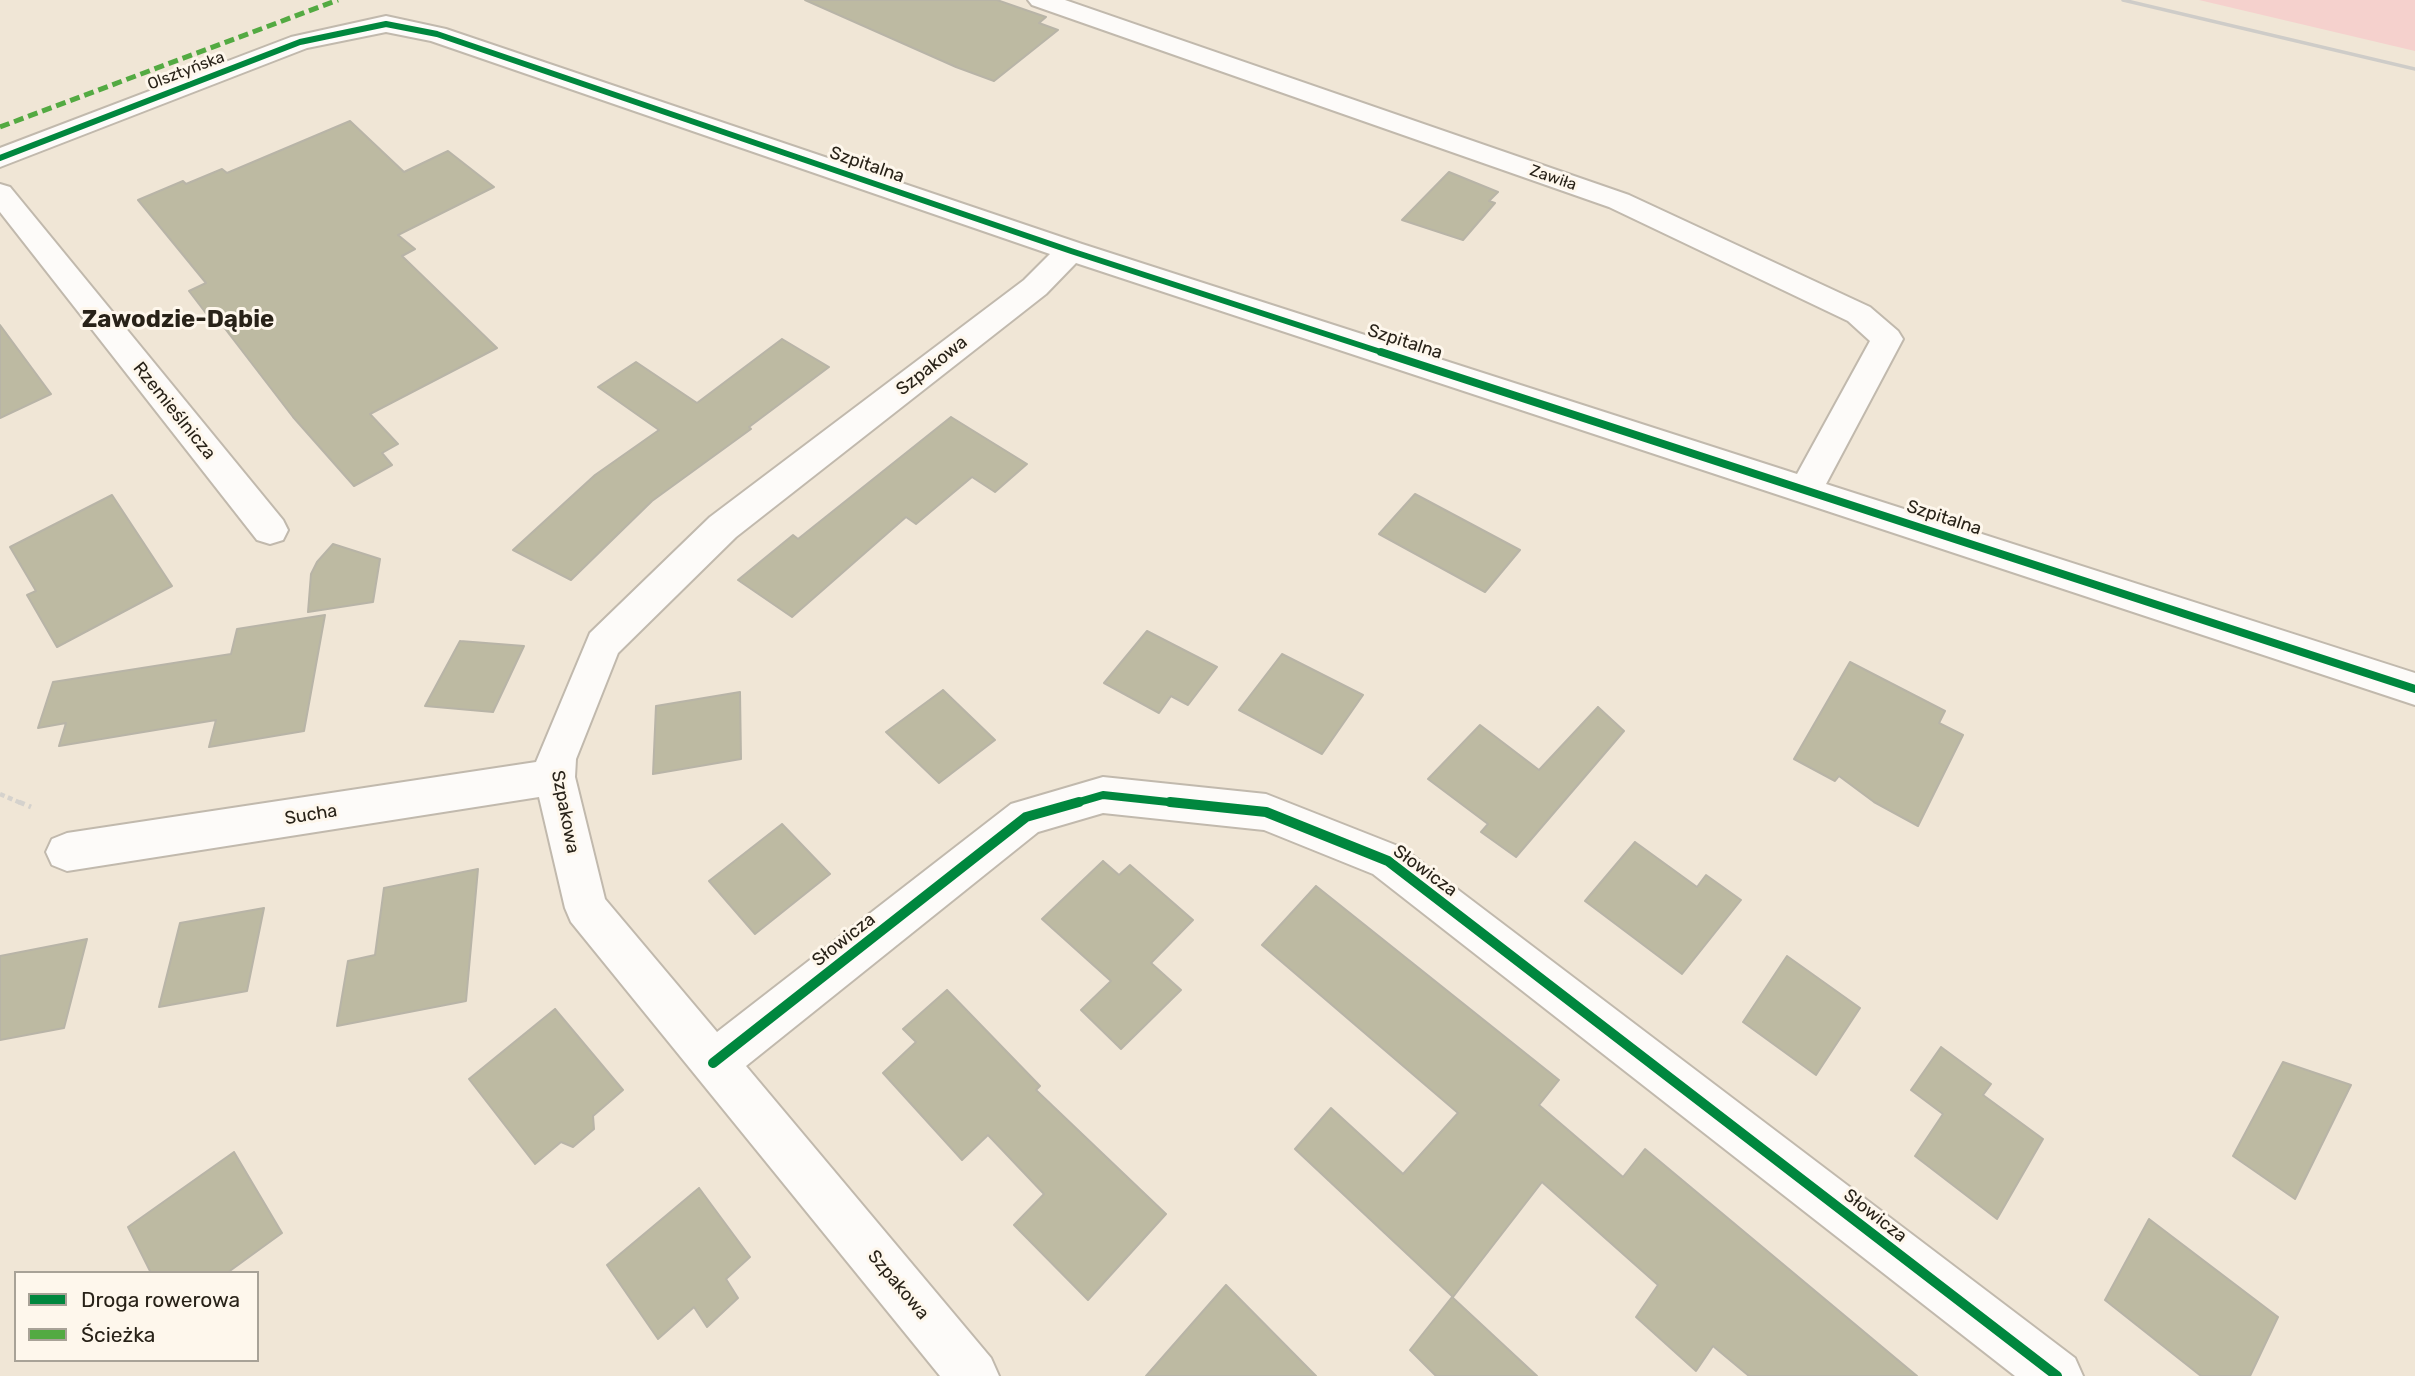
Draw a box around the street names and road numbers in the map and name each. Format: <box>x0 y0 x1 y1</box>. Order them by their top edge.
street label: Olsztyńska <box>145 48 227 94</box>
street label: Szpitalna <box>827 142 907 188</box>
street label: Zawiła <box>1527 161 1579 195</box>
street label: Szpitalna <box>1365 320 1445 364</box>
street label: Szpakowa <box>892 332 972 400</box>
street label: Rzemieślnicza <box>128 358 220 464</box>
street label: Szpitalna <box>1904 496 1984 540</box>
street label: Szpakowa <box>546 769 584 855</box>
street label: Sucha <box>283 800 339 830</box>
street label: Słowicza <box>1389 840 1461 902</box>
street label: Słowicza <box>808 909 880 971</box>
street label: Słowicza <box>1839 1185 1911 1247</box>
street label: Szpakowa <box>863 1246 933 1324</box>

